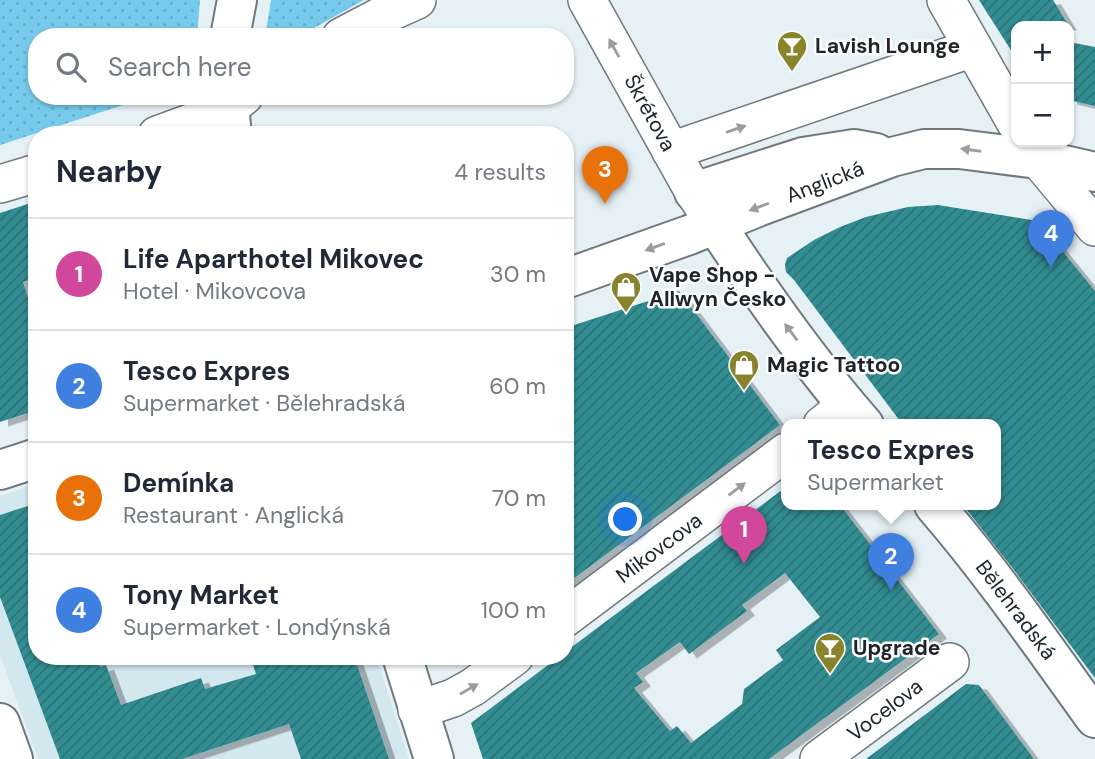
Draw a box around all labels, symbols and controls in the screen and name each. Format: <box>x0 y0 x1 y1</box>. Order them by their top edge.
map controls <box>1011 21 1074 147</box>
button: + <box>1011 21 1074 84</box>
search box <box>28 28 574 105</box>
bar icon: Lavish Lounge <box>775 29 809 73</box>
place label: Lavish Lounge <box>815 32 960 60</box>
one-way arrow <box>608 39 620 58</box>
icon: search <box>52 48 90 86</box>
text: Search here <box>108 50 251 84</box>
street label: Škrétova <box>618 70 682 156</box>
button: − <box>1011 84 1074 147</box>
one-way arrow <box>725 124 746 134</box>
one-way arrow <box>960 145 982 156</box>
pin: 3 <box>582 146 628 204</box>
text: Nearby <box>56 152 162 191</box>
street label: Anglická <box>782 154 868 210</box>
text: 4 results <box>454 157 546 187</box>
one-way arrow <box>748 201 769 212</box>
pin: 4 <box>1028 210 1074 268</box>
text: Life Aparthotel Mikovec <box>123 242 424 276</box>
one-way arrow <box>645 242 666 253</box>
text: 1 <box>75 259 83 289</box>
text: 30 m <box>490 259 546 289</box>
place label: Vape Shop - Allwyn Česko <box>649 261 786 313</box>
shop icon: Vape Shop - Allwyn Česko <box>609 270 643 314</box>
text: Hotel · Mikovcova <box>123 276 306 306</box>
one-way arrow <box>783 323 798 341</box>
shop icon: Magic Tattoo <box>727 348 761 392</box>
place label: Magic Tattoo <box>767 351 900 379</box>
text: Tesco Expres <box>123 354 290 388</box>
text: 2 <box>72 371 86 401</box>
text: 60 m <box>489 371 546 401</box>
text: Supermarket · Bělehradská <box>123 388 406 418</box>
popup <box>781 419 1001 510</box>
text: Tesco Expres <box>807 433 975 467</box>
text: Demínka <box>123 466 234 500</box>
text: Supermarket <box>807 467 944 497</box>
one-way arrow <box>728 482 746 496</box>
text: 3 <box>72 483 86 513</box>
text: 70 m <box>492 483 546 513</box>
text: Restaurant · Anglická <box>123 500 344 530</box>
your location <box>608 502 642 536</box>
street label: Mikovcova <box>610 506 708 590</box>
pin: 1 <box>721 506 767 564</box>
pin: 2 <box>868 533 914 591</box>
street label: Bělehradská <box>969 554 1063 666</box>
text: Tony Market <box>123 578 279 612</box>
text: 4 <box>72 595 86 625</box>
text: 100 m <box>481 595 546 625</box>
text: Supermarket · Londýnská <box>123 612 391 642</box>
bar icon: Upgrade <box>813 631 847 675</box>
place label: Upgrade <box>853 634 940 662</box>
street label: Vocelova <box>842 672 928 748</box>
one-way arrow <box>460 683 479 695</box>

